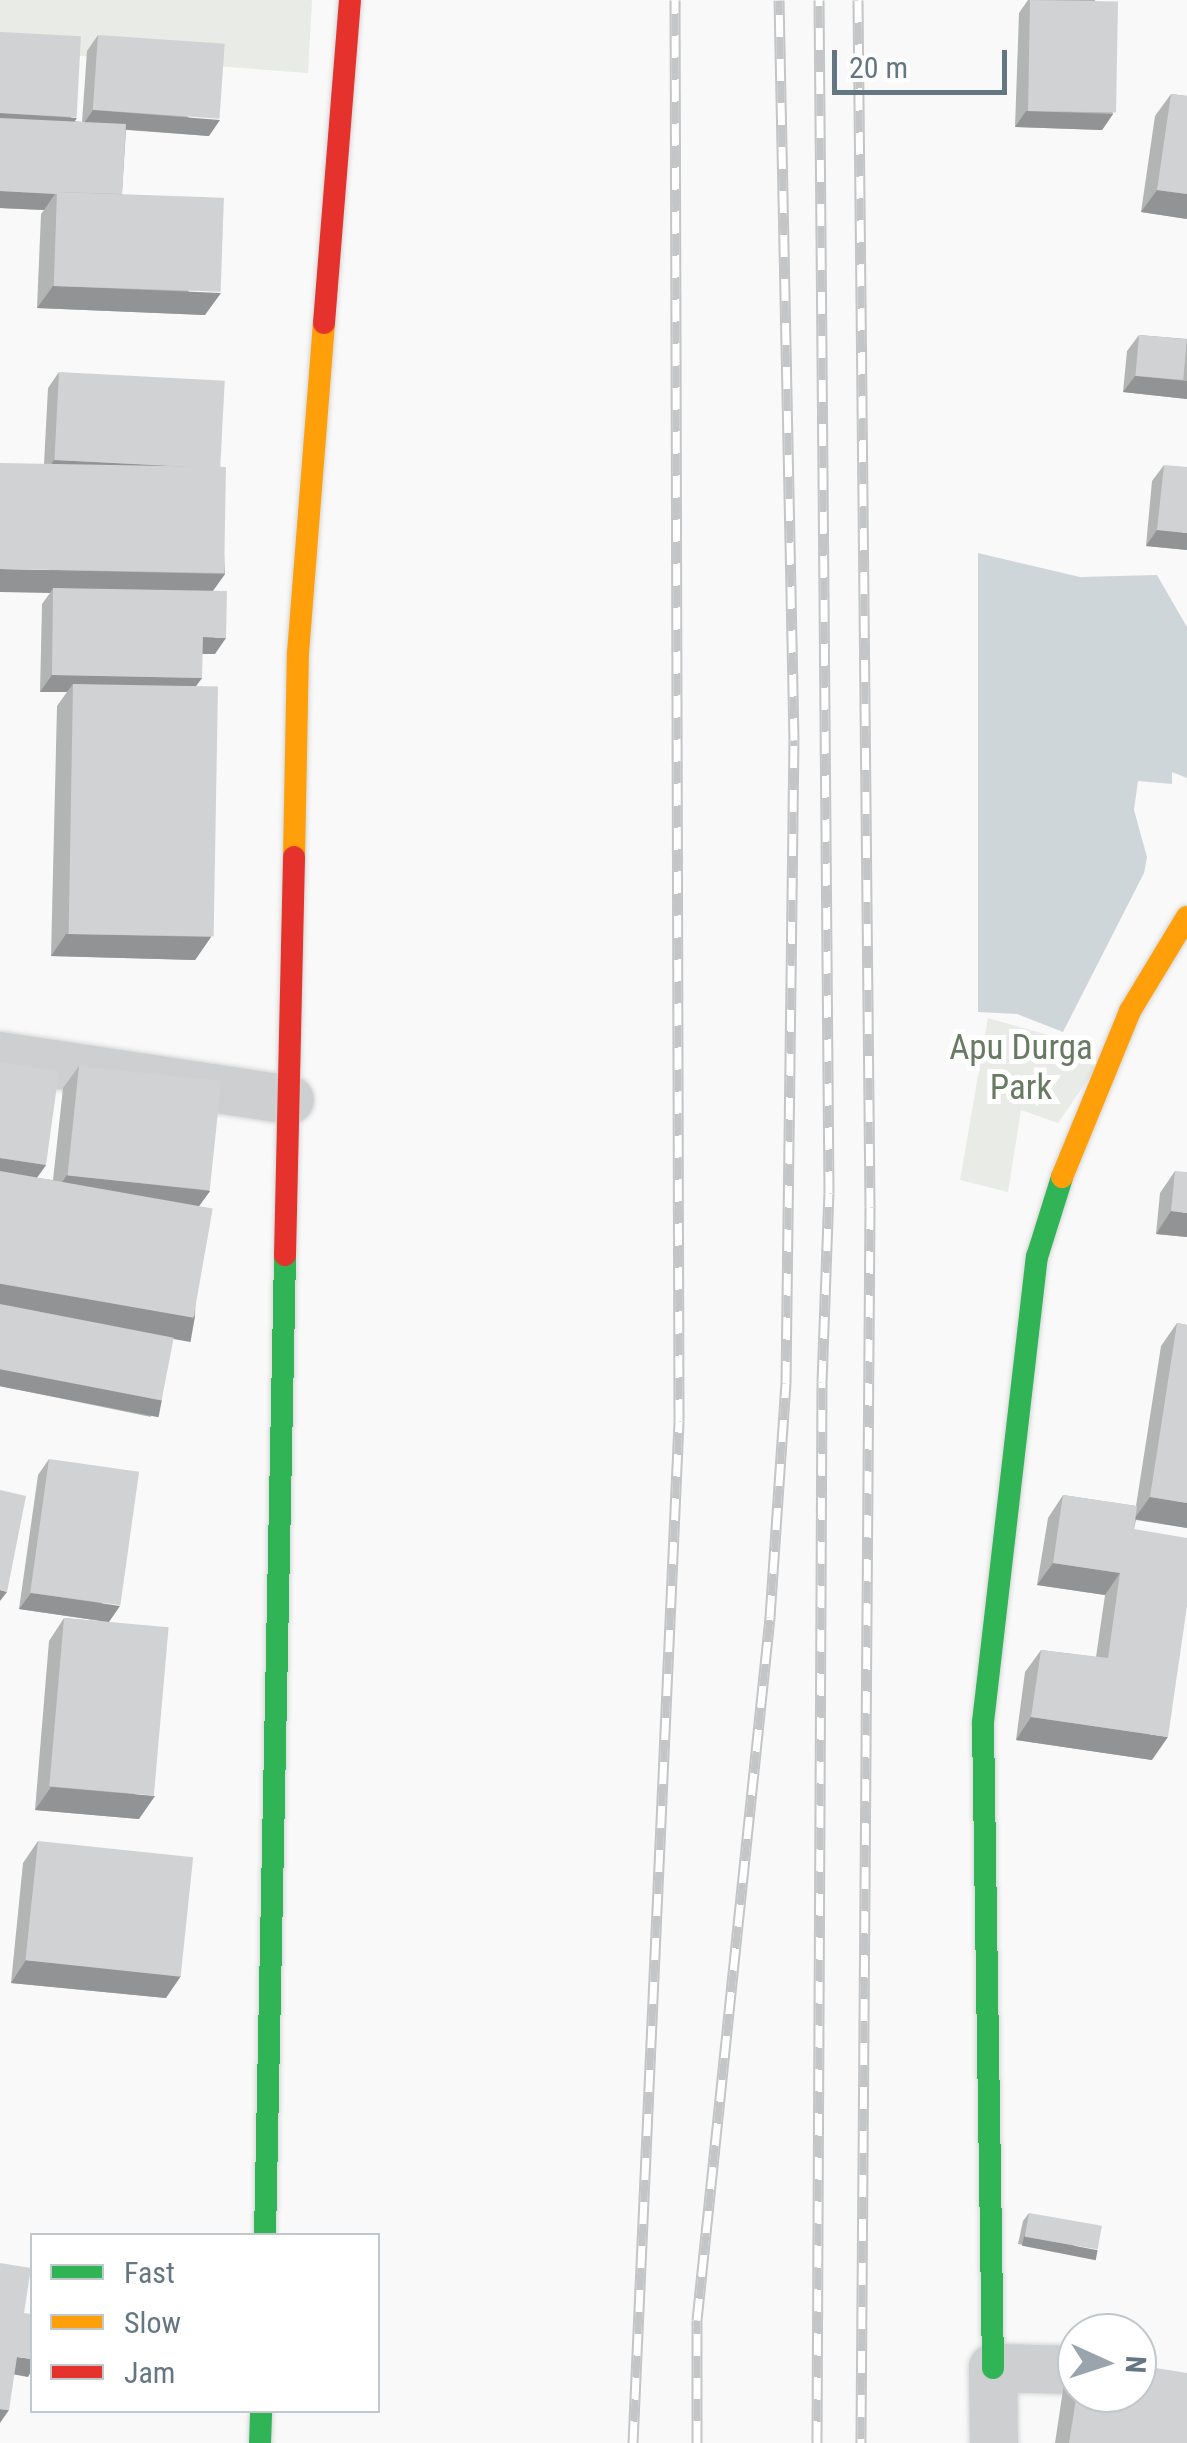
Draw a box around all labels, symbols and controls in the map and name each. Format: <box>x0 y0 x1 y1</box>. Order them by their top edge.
scale bar <box>837 30 1012 92</box>
text: 20 m <box>849 50 908 85</box>
park label: Apu Durga Park <box>949 1027 1093 1109</box>
legend <box>30 2233 380 2413</box>
text: Fast <box>124 2255 175 2290</box>
text: Slow <box>124 2305 181 2340</box>
north arrow <box>1057 2313 1157 2413</box>
text: Jam <box>124 2355 175 2390</box>
text: N <box>1119 2355 1152 2374</box>

